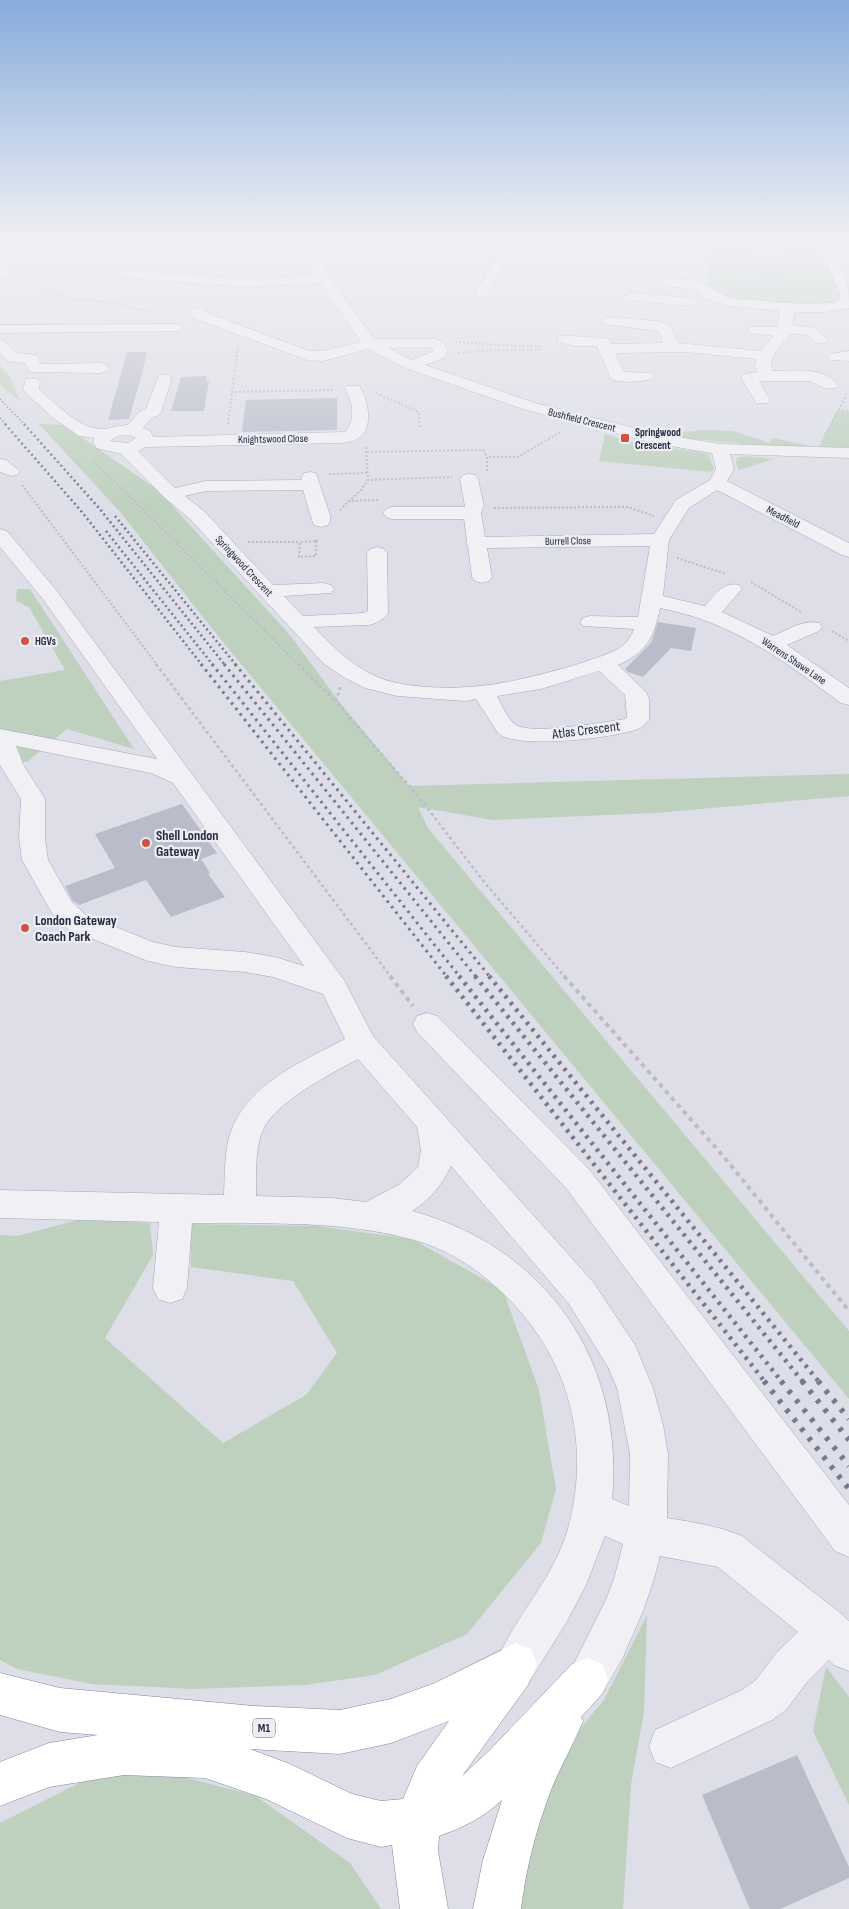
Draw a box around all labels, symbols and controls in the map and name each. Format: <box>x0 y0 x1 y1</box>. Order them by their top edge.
street label: Bushfield Crescent <box>547 405 618 435</box>
place label: Springwood Crescent <box>635 426 681 452</box>
street label: Knightswood Close <box>238 432 308 446</box>
marker: Springwood Crescent <box>619 432 631 444</box>
street label: Meadfield <box>764 503 802 531</box>
street label: Springwood Crescent <box>212 533 276 600</box>
street label: Burrell Close <box>545 534 591 548</box>
marker: HGVs <box>19 635 31 647</box>
place label: HGVs <box>35 635 56 648</box>
street label: Warrens Shawe Lane <box>759 635 829 687</box>
street label: Atlas Crescent <box>550 717 621 743</box>
place label: Shell London Gateway <box>156 827 219 860</box>
marker: Shell London Gateway <box>140 837 152 849</box>
place label: London Gateway Coach Park <box>35 912 117 945</box>
marker: London Gateway Coach Park <box>19 922 31 934</box>
road number: M1 <box>253 1719 275 1738</box>

